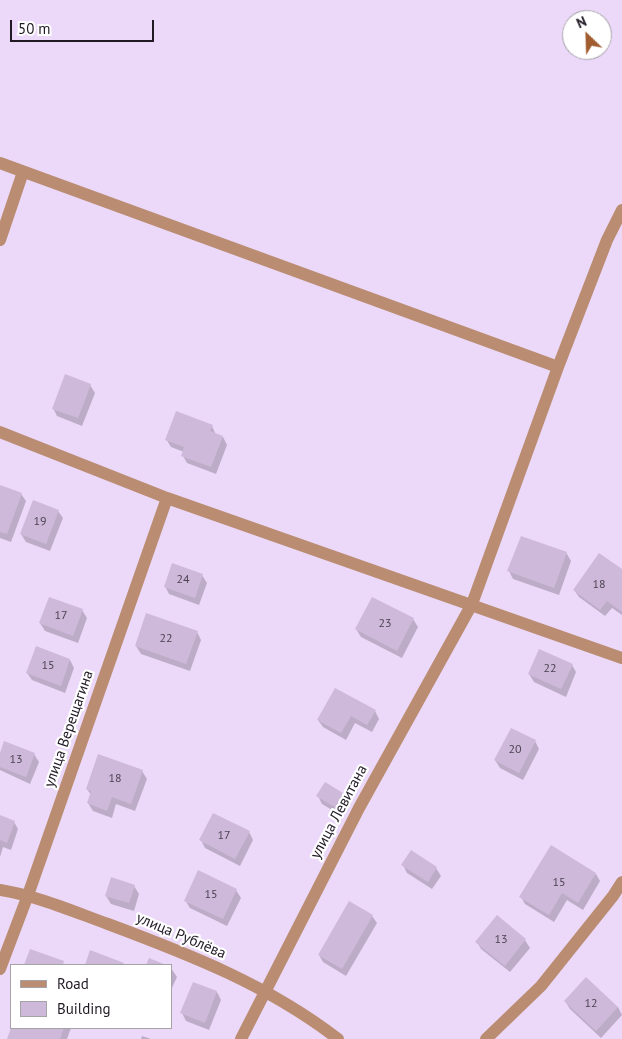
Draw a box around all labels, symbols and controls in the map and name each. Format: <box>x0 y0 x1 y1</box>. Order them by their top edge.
scale bar <box>12 10 156 42</box>
north arrow <box>562 10 612 60</box>
text: N <box>573 12 589 32</box>
text: 50 m <box>18 19 51 38</box>
house number: 19 <box>33 515 47 529</box>
house number: 24 <box>176 573 190 587</box>
house number: 18 <box>592 578 606 592</box>
house number: 17 <box>54 609 68 623</box>
house number: 23 <box>378 617 392 631</box>
house number: 22 <box>159 632 173 646</box>
house number: 15 <box>41 659 55 673</box>
house number: 22 <box>543 662 557 676</box>
street label: улица Верещагина <box>41 668 97 790</box>
house number: 20 <box>508 743 522 757</box>
house number: 13 <box>9 753 23 767</box>
street label: улица Левитана <box>307 762 371 862</box>
house number: 18 <box>108 772 122 786</box>
house number: 17 <box>217 829 231 843</box>
house number: 15 <box>552 876 566 890</box>
house number: 15 <box>204 888 218 902</box>
street label: улица Рублёва <box>133 909 229 963</box>
house number: 13 <box>494 933 508 947</box>
legend <box>10 964 172 1029</box>
text: Road <box>57 974 89 993</box>
house number: 12 <box>584 997 598 1011</box>
text: Building <box>57 999 111 1018</box>

